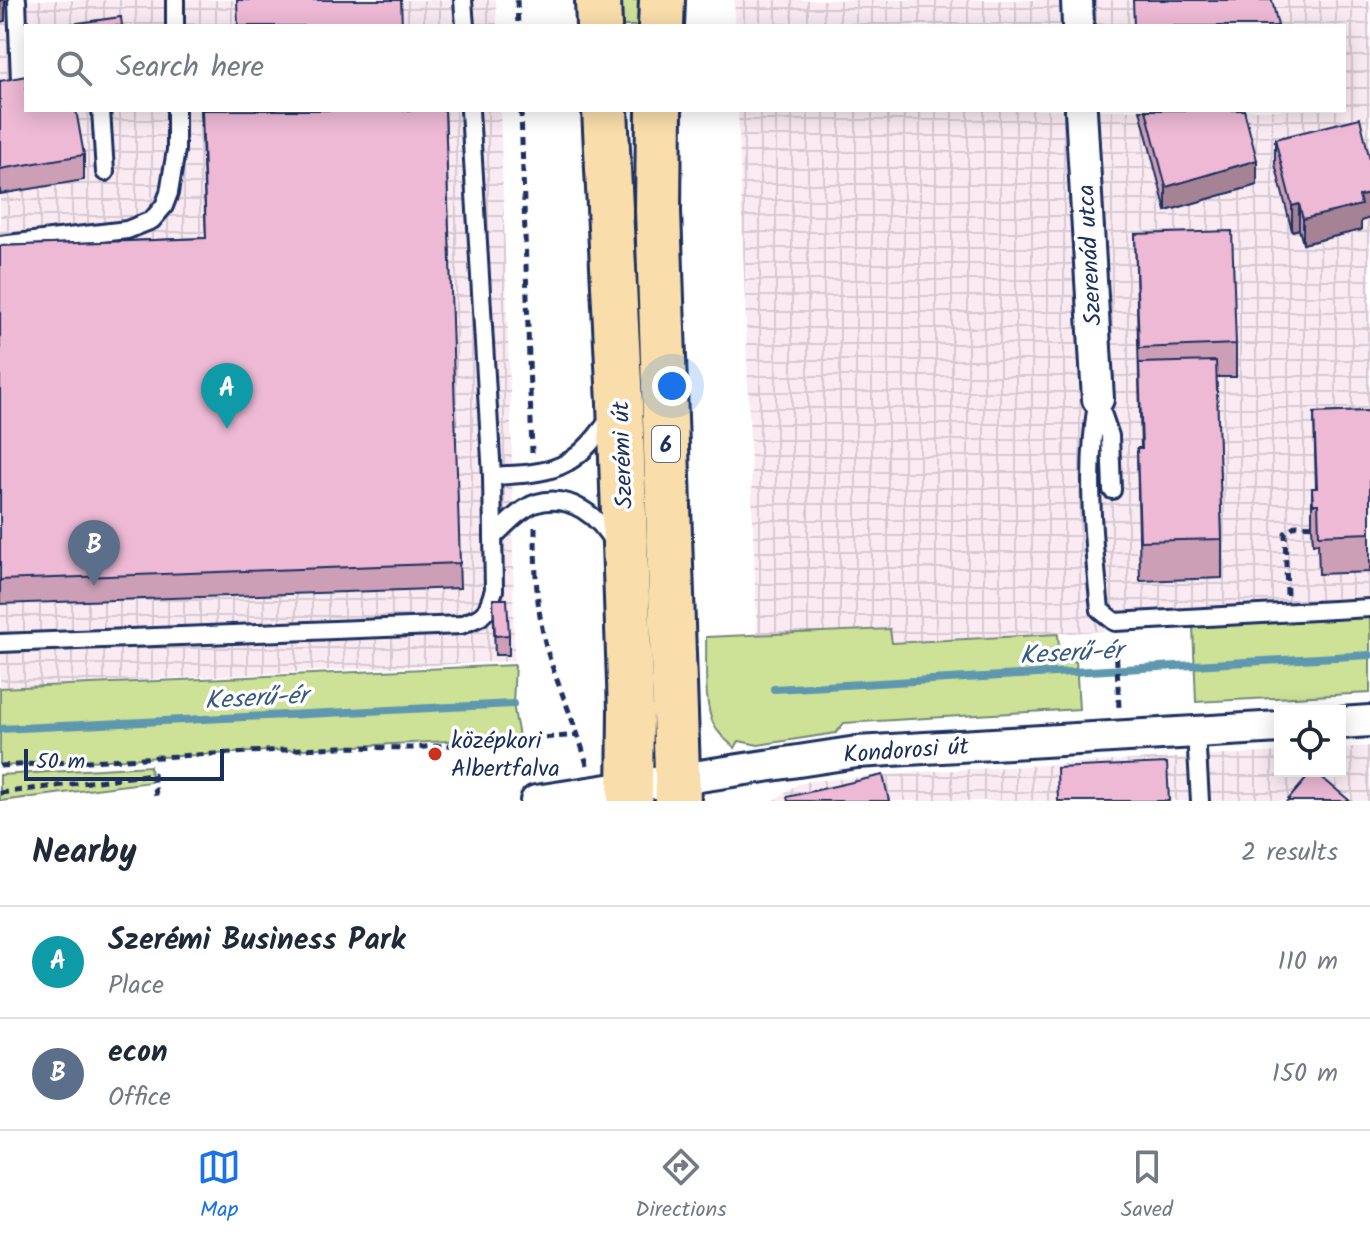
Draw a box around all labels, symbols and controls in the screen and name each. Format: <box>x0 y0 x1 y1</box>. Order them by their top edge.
search box <box>24 24 1346 112</box>
text: Search here <box>116 44 264 92</box>
icon: search <box>52 46 96 90</box>
street label: Szerenád utca <box>1067 183 1114 327</box>
pin: A <box>201 363 253 429</box>
your location <box>652 366 692 406</box>
street label: Szerémi út <box>602 400 645 509</box>
road number: 6 <box>652 426 680 462</box>
pin: B <box>68 520 120 586</box>
water label: Keserű-ér <box>1019 630 1129 678</box>
water label: Keserű-ér <box>204 675 314 723</box>
map controls <box>1274 705 1346 777</box>
button: locate <box>1274 705 1346 777</box>
place label: középkori Albertfalva <box>451 722 560 789</box>
street label: Kondorosi út <box>842 728 971 775</box>
scale bar <box>24 745 224 781</box>
text: 50 m <box>36 745 85 780</box>
marker: középkori Albertfalva <box>426 745 444 763</box>
text: Nearby <box>32 826 137 880</box>
text: 2 results <box>1241 832 1338 874</box>
text: Szerémi Business Park <box>108 917 405 965</box>
text: A <box>50 941 66 983</box>
text: 110 m <box>1278 941 1338 983</box>
text: Place <box>108 965 164 1007</box>
text: econ <box>108 1029 168 1077</box>
text: B <box>50 1053 66 1095</box>
text: 150 m <box>1272 1053 1338 1095</box>
text: Office <box>108 1077 171 1119</box>
tab: Map <box>197 1145 241 1228</box>
tab: Directions <box>635 1145 727 1228</box>
tab: Saved <box>1121 1145 1173 1228</box>

